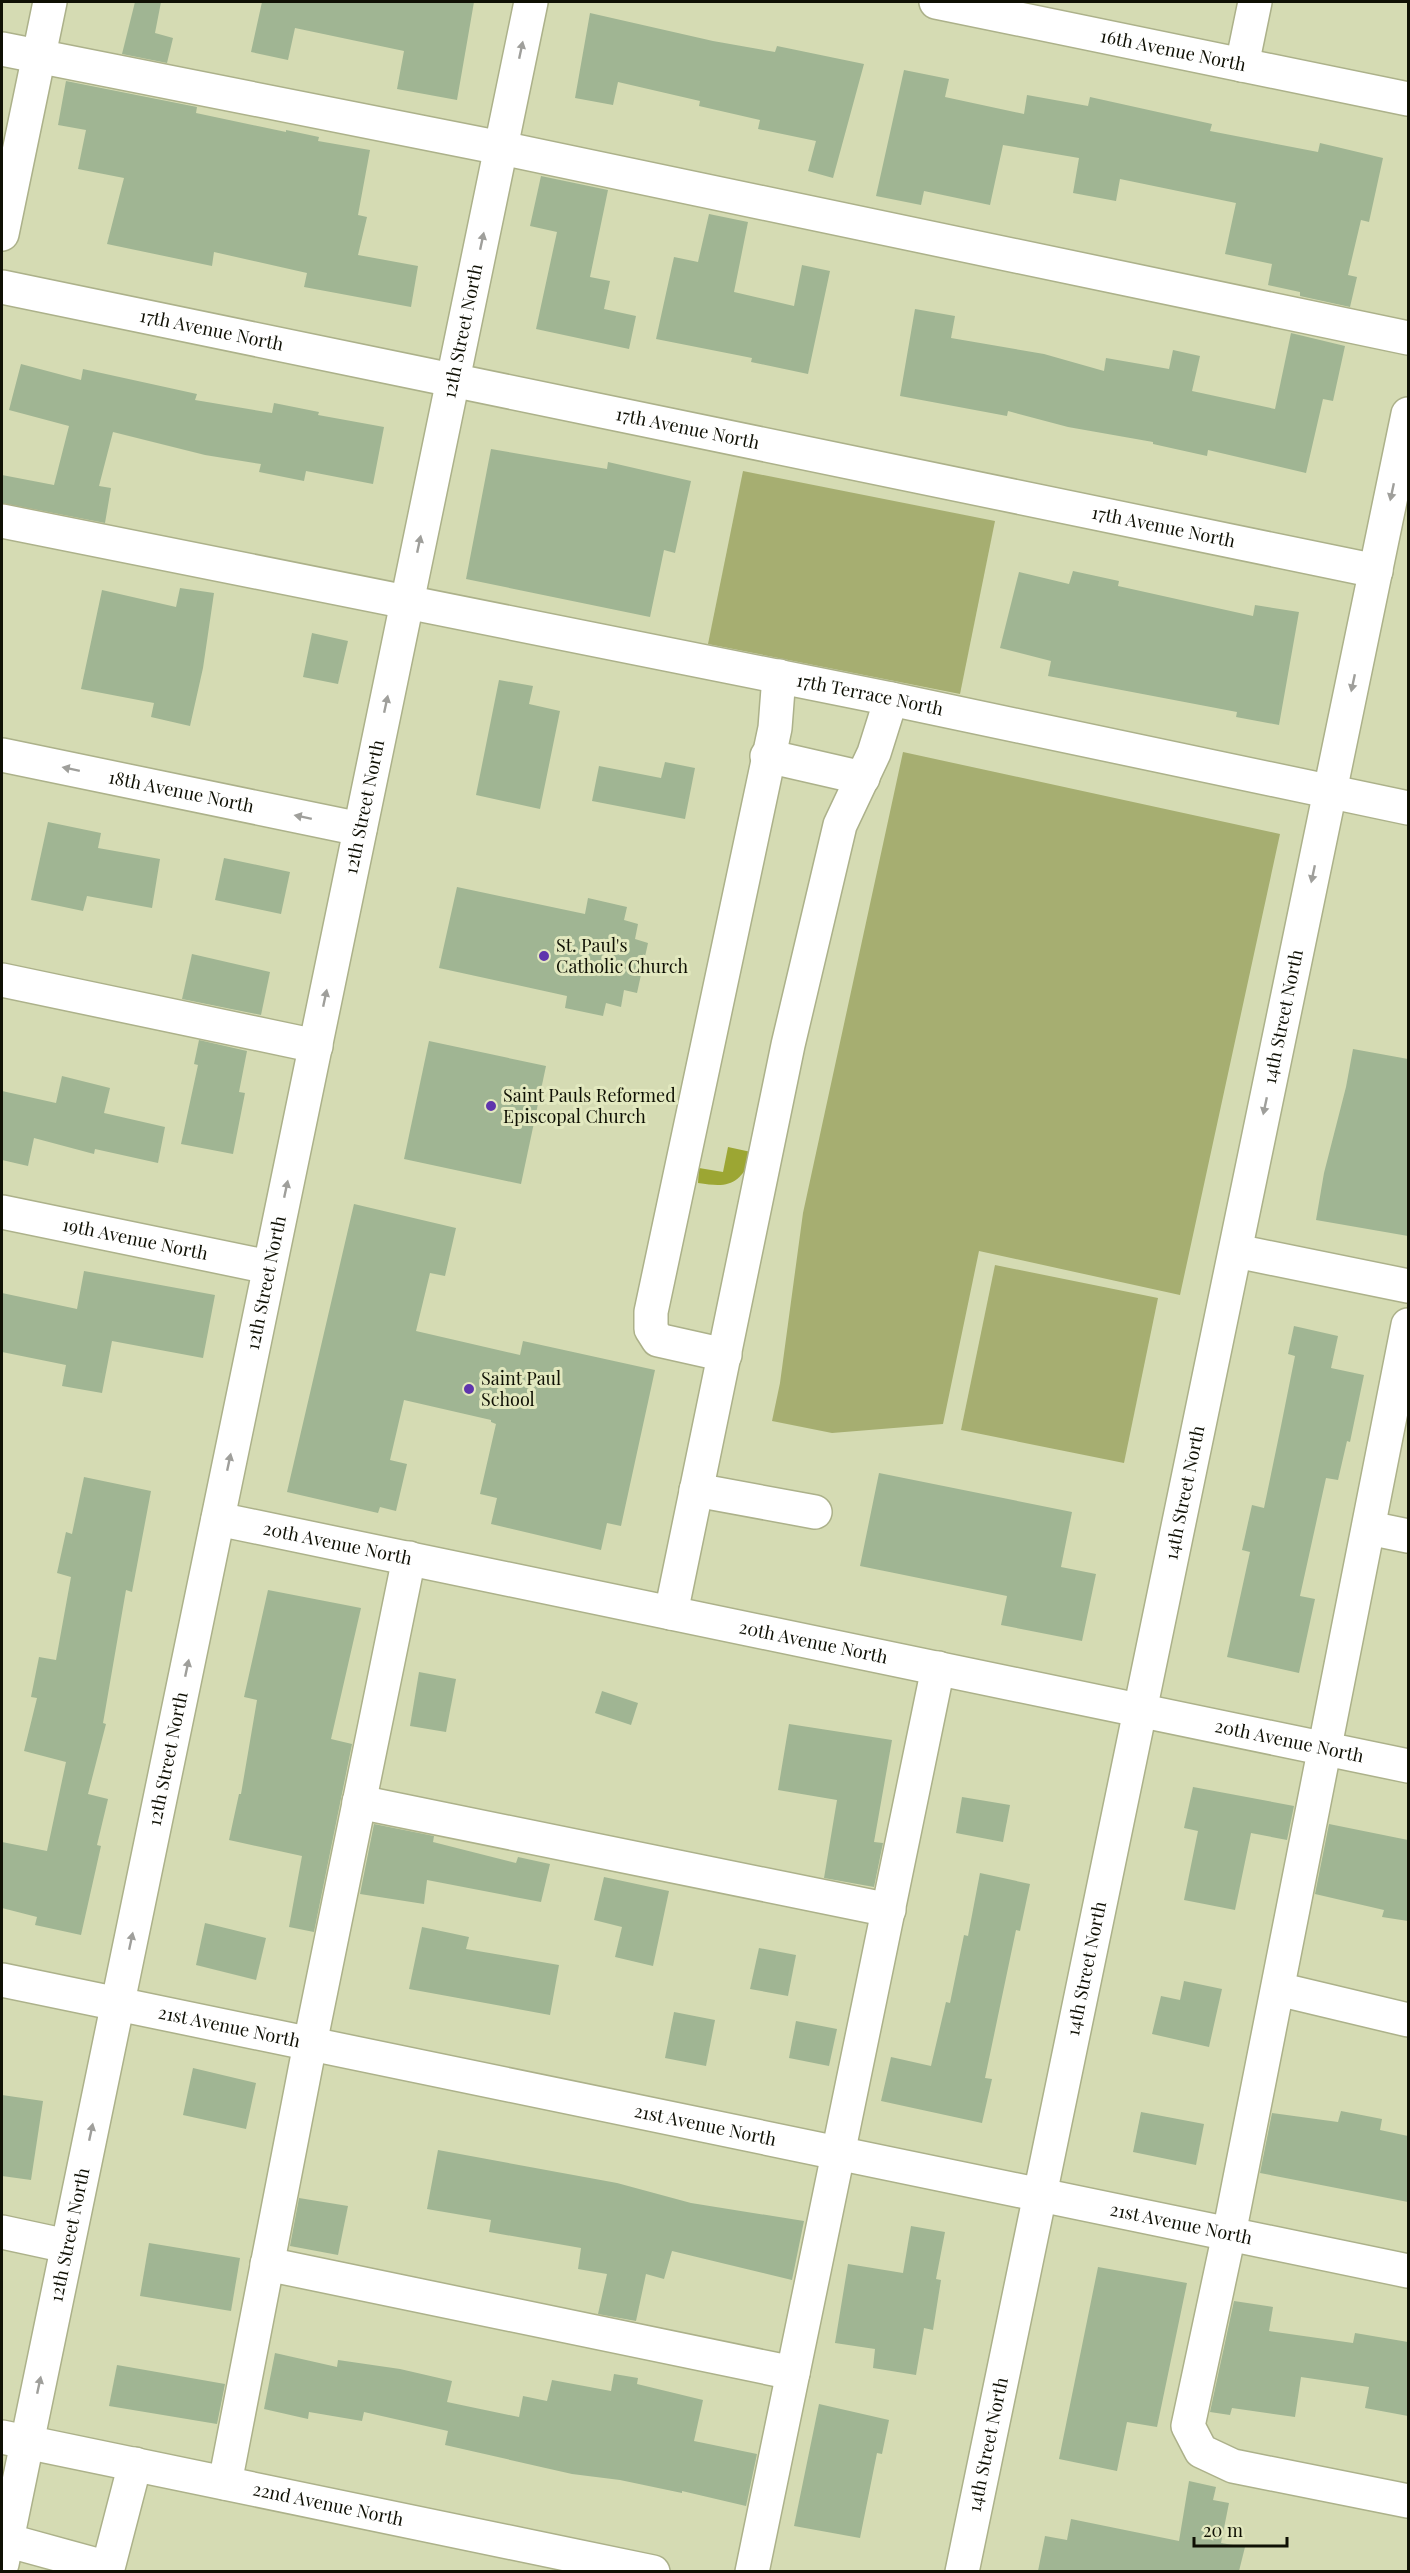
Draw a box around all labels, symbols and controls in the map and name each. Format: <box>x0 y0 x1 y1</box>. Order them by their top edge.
street label: 16th Avenue North <box>1098 23 1249 76</box>
one-way arrow <box>517 41 527 59</box>
one-way arrow <box>478 231 487 250</box>
street label: 12th Street North <box>437 261 488 400</box>
street label: 17th Avenue North <box>138 303 286 356</box>
street label: 17th Avenue North <box>614 401 762 454</box>
one-way arrow <box>1387 483 1396 502</box>
street label: 17th Avenue North <box>1090 500 1238 553</box>
one-way arrow <box>415 534 424 553</box>
street label: 17th Terrace North <box>795 667 946 721</box>
one-way arrow <box>1348 674 1357 693</box>
one-way arrow <box>382 694 391 713</box>
street label: 12th Street North <box>338 737 389 876</box>
one-way arrow <box>61 764 80 773</box>
street label: 18th Avenue North <box>106 764 257 818</box>
one-way arrow <box>293 812 312 821</box>
one-way arrow <box>1308 865 1317 884</box>
place label: St. Paul's Catholic Church <box>556 933 688 978</box>
street label: 14th Street North <box>1257 947 1308 1086</box>
marker: St. Paul's Catholic Church <box>537 949 551 963</box>
one-way arrow <box>321 988 331 1007</box>
place label: Saint Pauls Reformed Episcopal Church <box>503 1083 676 1128</box>
one-way arrow <box>1260 1097 1270 1115</box>
marker: Saint Pauls Reformed Episcopal Church <box>484 1099 498 1113</box>
one-way arrow <box>282 1179 291 1198</box>
street label: 19th Avenue North <box>61 1212 211 1265</box>
street label: 12th Street North <box>240 1213 291 1352</box>
place label: Saint Paul School <box>481 1366 561 1411</box>
marker: Saint Paul School <box>462 1382 476 1396</box>
street label: 14th Street North <box>1158 1423 1210 1562</box>
one-way arrow <box>225 1453 235 1471</box>
street label: 20th Avenue North <box>261 1516 415 1570</box>
street label: 20th Avenue North <box>737 1614 890 1669</box>
one-way arrow <box>183 1658 192 1677</box>
street label: 12th Street North <box>142 1689 193 1828</box>
street label: 20th Avenue North <box>1213 1713 1366 1768</box>
street label: 14th Street North <box>1060 1899 1111 2038</box>
one-way arrow <box>126 1932 136 1950</box>
street label: 21st Avenue North <box>156 2000 303 2053</box>
street label: 21st Avenue North <box>632 2098 779 2151</box>
one-way arrow <box>87 2122 96 2141</box>
street label: 12th Street North <box>43 2165 95 2304</box>
street label: 21st Avenue North <box>1108 2197 1255 2250</box>
one-way arrow <box>34 2375 44 2394</box>
street label: 14th Street North <box>962 2375 1013 2514</box>
street label: 22nd Avenue North <box>251 2476 406 2531</box>
scale bar <box>1194 2510 1287 2548</box>
text: 20 m <box>1203 2518 1243 2542</box>

